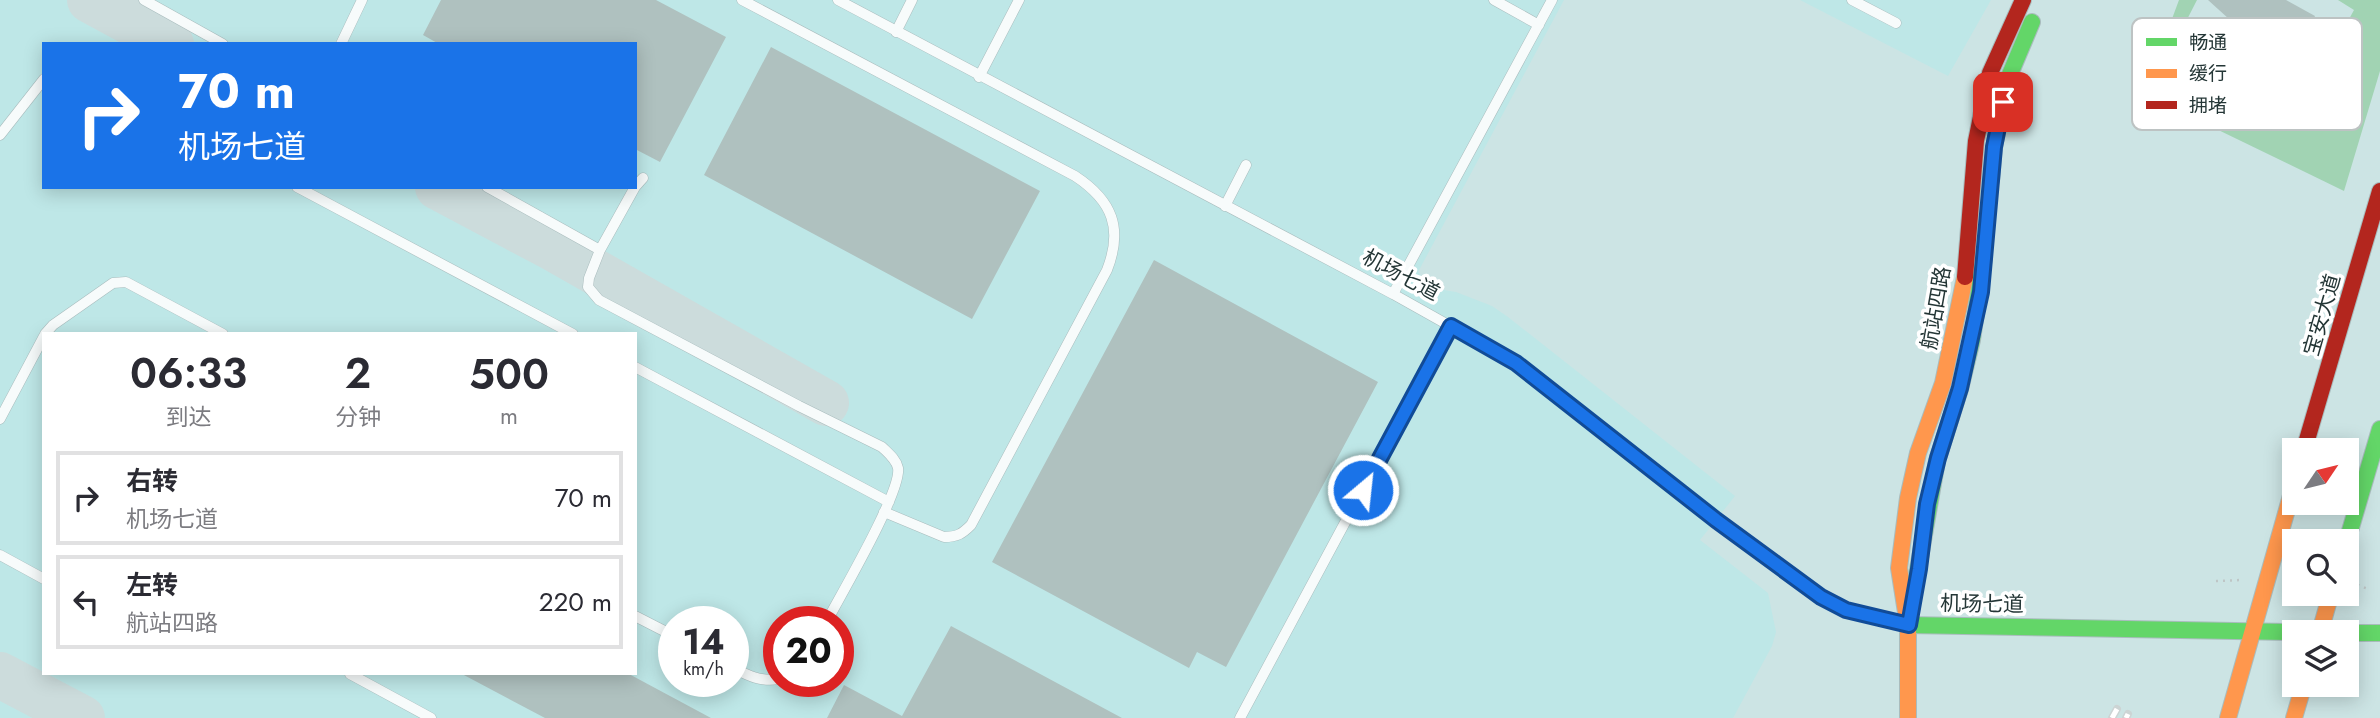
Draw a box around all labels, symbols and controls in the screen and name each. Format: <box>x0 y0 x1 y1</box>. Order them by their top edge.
legend <box>2132 18 2362 130</box>
text: 畅通 <box>2189 29 2227 56</box>
text: 70 m <box>178 56 295 126</box>
text: 缓行 <box>2189 60 2227 87</box>
icon: right <box>63 70 154 161</box>
pin <box>1973 72 2033 132</box>
icon: arrive <box>1984 83 2022 121</box>
text: 拥堵 <box>2189 92 2227 119</box>
text: 机场七道 <box>178 124 306 170</box>
street label: 机场七道 <box>1357 242 1445 308</box>
street label: 航站四路 <box>1914 264 1958 352</box>
street label: 宝安大道 <box>2296 270 2348 360</box>
text: 06:33 <box>130 343 247 404</box>
text: 2 <box>345 343 371 404</box>
text: 500 <box>469 344 549 405</box>
text: m <box>500 399 518 433</box>
text: 到达 <box>166 400 212 434</box>
text: 分钟 <box>335 400 381 434</box>
north arrow <box>2282 438 2359 514</box>
map controls <box>2282 438 2359 697</box>
position arrow <box>1326 453 1400 527</box>
text: 右转 <box>126 462 178 500</box>
icon: right <box>67 479 105 517</box>
text: 70 m <box>555 479 612 517</box>
text: 机场七道 <box>126 502 218 536</box>
button: search <box>2282 529 2359 606</box>
text: 左转 <box>126 566 178 604</box>
icon: left <box>67 583 105 621</box>
text: 220 m <box>539 583 612 621</box>
street label: 机场七道 <box>1940 588 2024 620</box>
text: 航站四路 <box>126 606 218 640</box>
speed limit sign: 20 <box>763 606 854 697</box>
text: 14 <box>682 617 725 667</box>
button: layers <box>2282 620 2359 697</box>
text: km/h <box>683 656 724 682</box>

